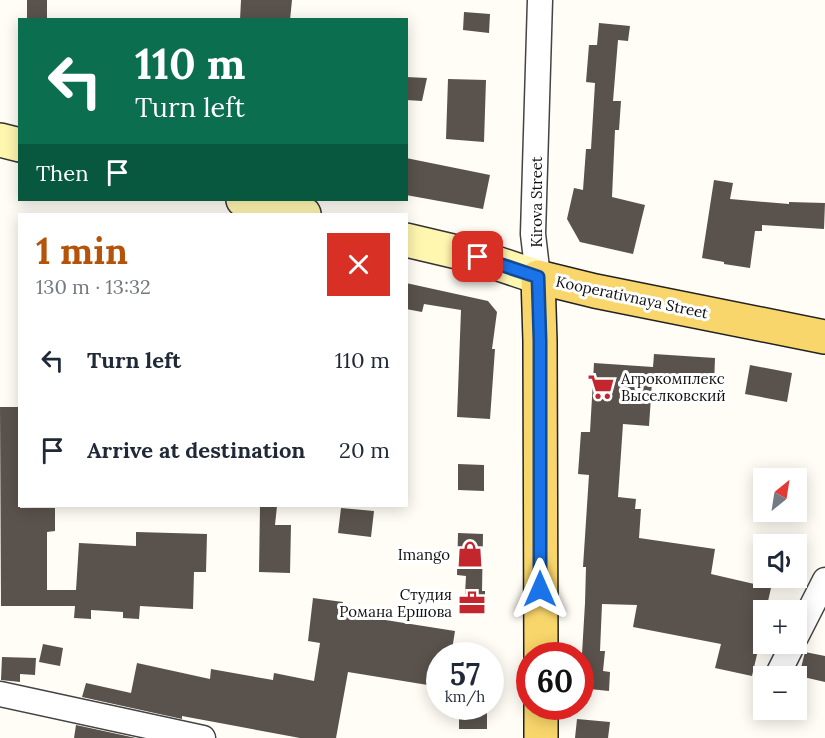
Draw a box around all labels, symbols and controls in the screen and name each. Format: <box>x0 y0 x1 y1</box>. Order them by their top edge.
text: 110 m <box>135 37 246 91</box>
icon: left <box>36 42 114 120</box>
text: Turn left <box>135 90 245 124</box>
icon: arrive <box>101 156 134 189</box>
street label: Kirova Street <box>527 156 546 248</box>
text: Then <box>36 159 89 187</box>
text: 1 min <box>36 228 128 274</box>
pin <box>452 231 503 282</box>
button: close <box>327 233 390 296</box>
icon: arrive <box>461 240 494 273</box>
street label: Kooperativnaya Street <box>554 272 710 322</box>
text: 130 m · 13:32 <box>36 274 151 299</box>
icon: left <box>36 344 69 377</box>
text: Turn left <box>87 346 181 374</box>
text: 110 m <box>335 346 390 374</box>
place label: Агрокомплекс Выселковский <box>620 369 726 405</box>
supermarket icon: Агрокомплекс Выселковский <box>586 372 616 402</box>
icon: arrive <box>36 434 69 467</box>
text: Arrive at destination <box>87 436 305 464</box>
text: 20 m <box>339 436 390 464</box>
north arrow <box>753 468 807 522</box>
map controls <box>753 468 807 720</box>
button: sound <box>753 534 807 588</box>
shop icon: Imango <box>455 539 485 569</box>
place label: Imango <box>398 545 450 564</box>
position arrow <box>508 557 572 621</box>
place label: Студия Романа Ершова <box>339 585 452 621</box>
office icon: Студия Романа Ершова <box>457 588 487 618</box>
button: + <box>753 600 807 654</box>
speed limit sign: 60 <box>516 642 594 720</box>
text: 57 <box>450 655 480 693</box>
button: − <box>753 666 807 720</box>
text: km/h <box>445 687 485 706</box>

